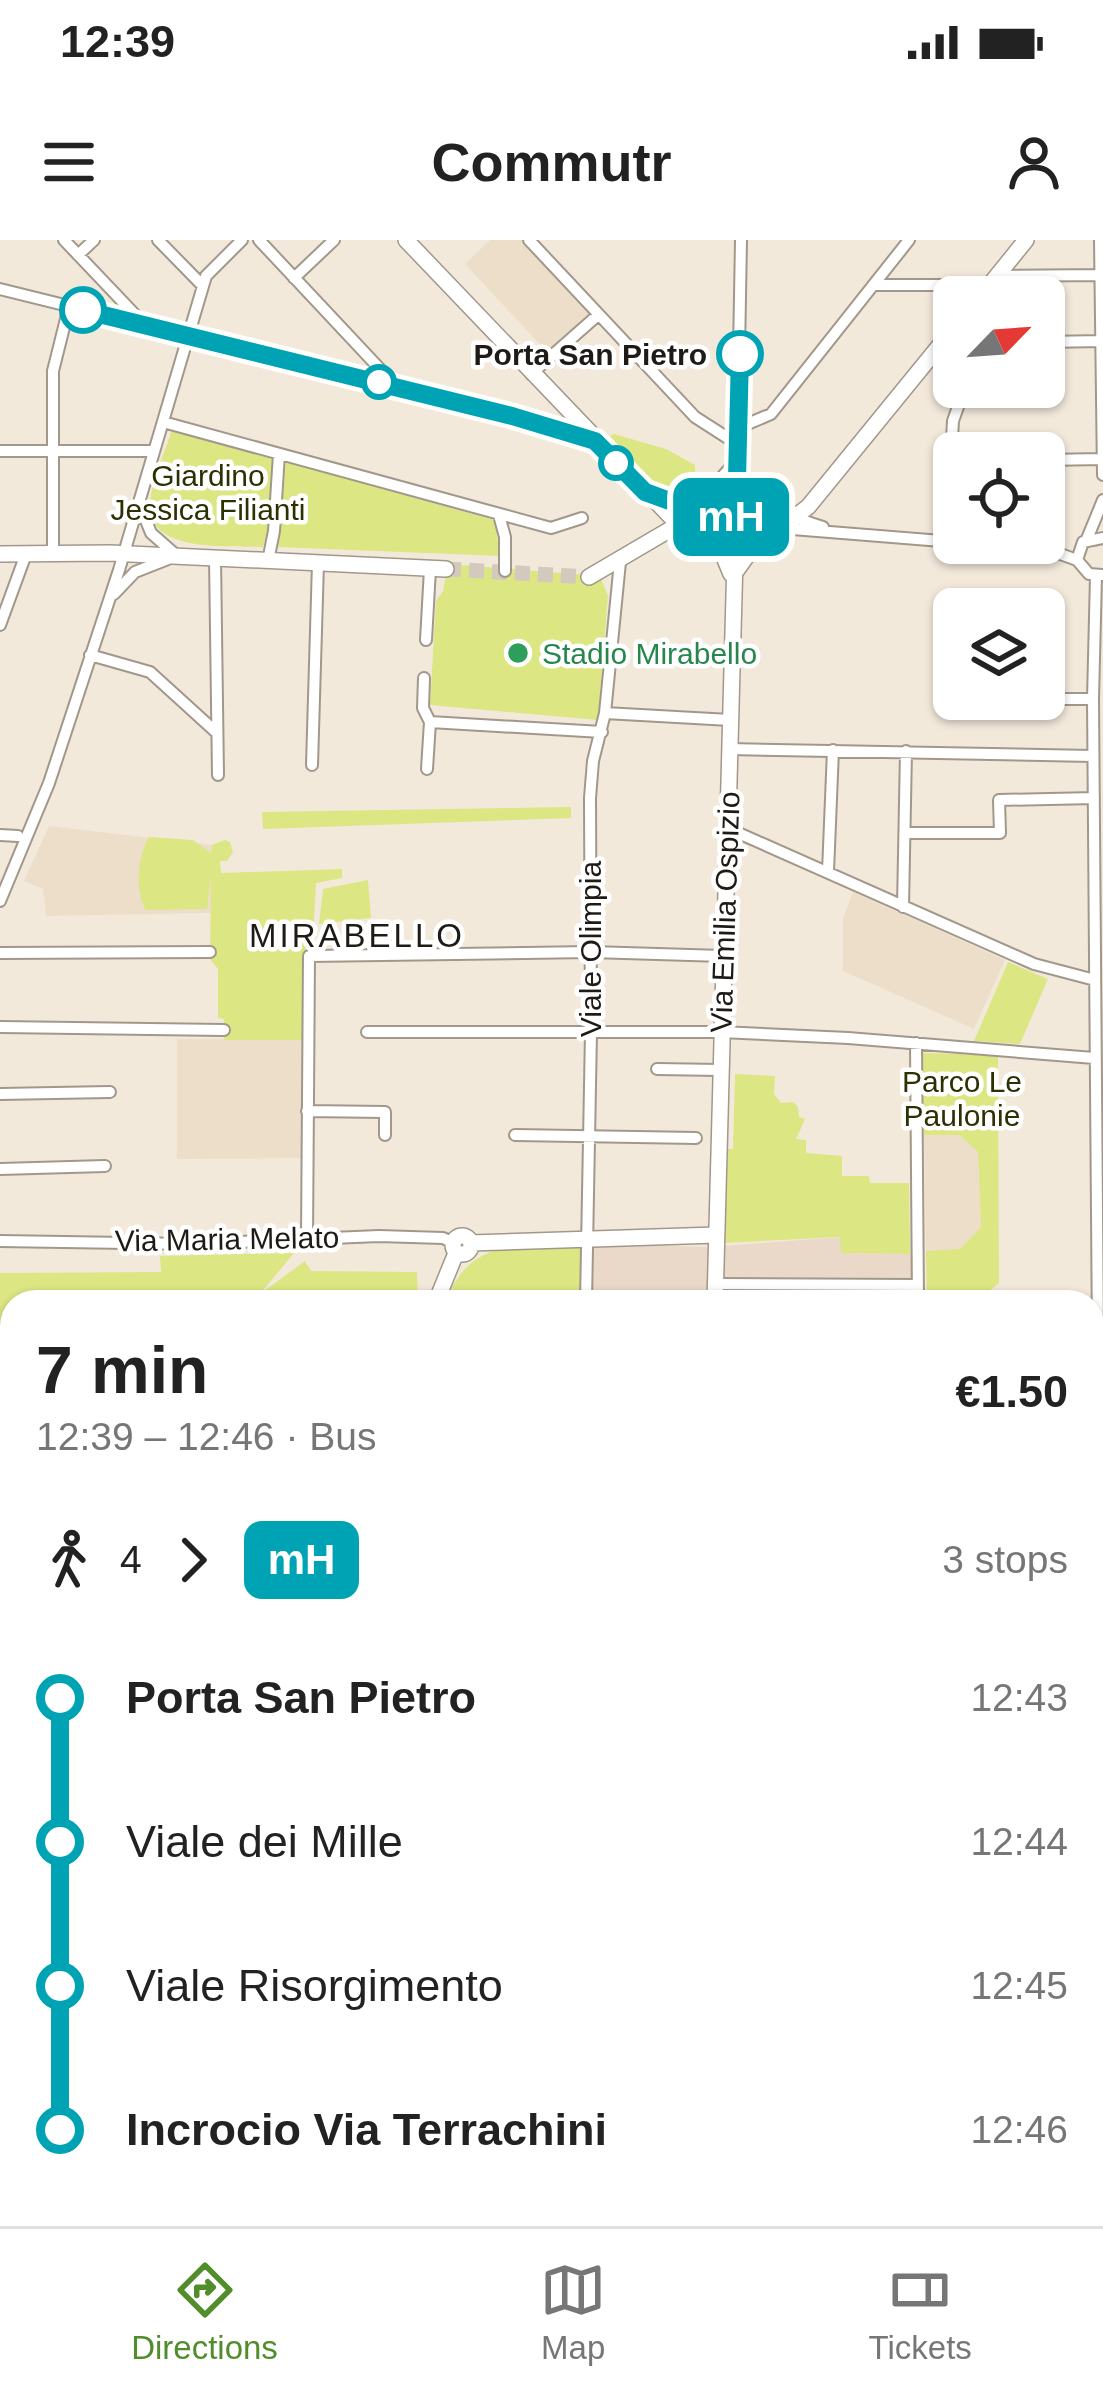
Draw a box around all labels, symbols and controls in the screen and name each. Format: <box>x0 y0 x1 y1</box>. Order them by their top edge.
text: 12:39 <box>60 16 175 67</box>
icon: menu <box>36 129 102 195</box>
icon: person <box>1001 129 1067 195</box>
text: Commutr <box>432 132 672 192</box>
north arrow <box>933 276 1065 408</box>
map controls <box>933 276 1065 720</box>
unlabelled marker <box>61 288 105 332</box>
marker: Porta San Pietro <box>718 332 762 376</box>
place label: Porta San Pietro <box>474 338 707 371</box>
unlabelled marker <box>363 366 395 398</box>
button: locate <box>933 432 1065 564</box>
unlabelled marker <box>600 447 632 479</box>
park label: Giardino Jessica Filianti <box>110 459 306 526</box>
line badge: mH <box>677 478 785 556</box>
text: mH <box>697 493 765 540</box>
button: layers <box>933 588 1065 720</box>
place label: Stadio Mirabello <box>542 637 757 670</box>
marker: Stadio Mirabello <box>505 640 531 666</box>
street label: Via Emilia Ospizio <box>704 791 746 1033</box>
street label: Viale Olimpia <box>574 861 607 1037</box>
district label: MIRABELLO <box>249 917 465 954</box>
park label: Parco Le Paulonie <box>902 1065 1022 1132</box>
street label: Via Maria Melato <box>114 1221 340 1257</box>
text: 7 min <box>36 1333 208 1407</box>
text: €1.50 <box>955 1366 1068 1417</box>
text: 12:39 – 12:46 · Bus <box>36 1415 376 1458</box>
icon: walk <box>36 1527 102 1593</box>
icon: forward <box>160 1527 226 1593</box>
text: mH <box>268 1536 335 1583</box>
text: 4 <box>120 1538 142 1581</box>
text: 3 stops <box>942 1538 1068 1581</box>
text: Porta San Pietro <box>126 1672 476 1723</box>
text: 12:43 <box>970 1676 1068 1719</box>
text: Viale dei Mille <box>126 1816 403 1867</box>
text: 12:44 <box>970 1820 1068 1863</box>
text: Viale Risorgimento <box>126 1960 503 2011</box>
text: 12:45 <box>970 1964 1068 2007</box>
text: Incrocio Via Terrachini <box>126 2104 607 2155</box>
text: 12:46 <box>970 2108 1068 2151</box>
tab: Directions <box>131 2257 278 2367</box>
tab: Map <box>540 2257 606 2367</box>
tab: Tickets <box>869 2257 972 2367</box>

